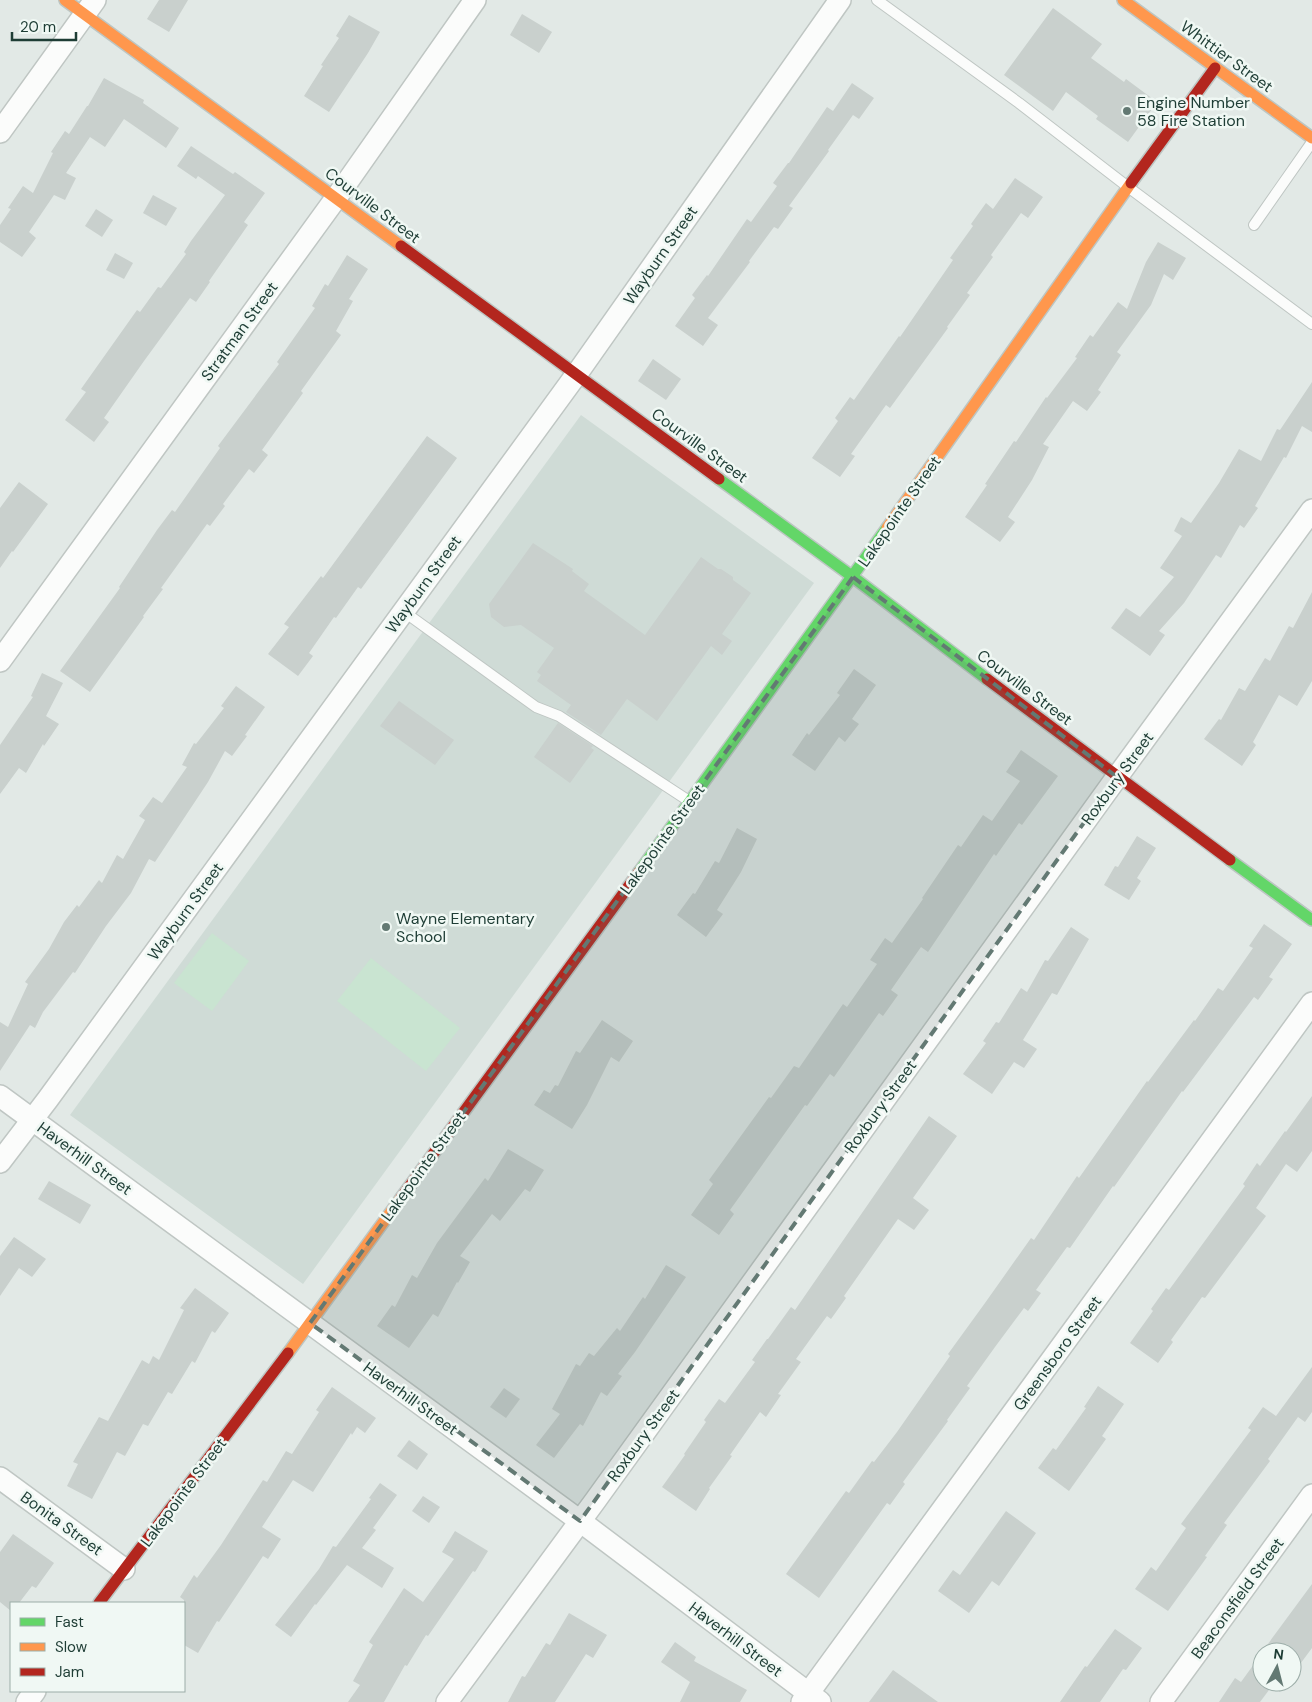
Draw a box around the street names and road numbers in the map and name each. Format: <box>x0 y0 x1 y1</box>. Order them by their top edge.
street label: Whittier Street <box>1176 16 1277 97</box>
street label: Courville Street <box>321 163 425 248</box>
street label: Wayburn Street <box>619 202 702 309</box>
street label: Stratman Street <box>196 277 283 385</box>
street label: Courville Street <box>647 403 752 487</box>
street label: Lakepointe Street <box>853 452 946 571</box>
street label: Wayburn Street <box>381 531 466 637</box>
street label: Courville Street <box>973 645 1077 730</box>
street label: Roxbury Street <box>1077 728 1158 829</box>
street label: Lakepointe Street <box>615 780 709 898</box>
street label: Wayburn Street <box>143 858 228 964</box>
street label: Roxbury Street <box>840 1056 921 1157</box>
street label: Lakepointe Street <box>376 1107 470 1225</box>
street label: Haverhill Street <box>33 1117 136 1200</box>
street label: Greensboro Street <box>1009 1292 1106 1415</box>
street label: Haverhill Street <box>359 1357 462 1440</box>
street label: Roxbury Street <box>603 1385 684 1486</box>
street label: Lakepointe Street <box>136 1434 231 1551</box>
street label: Bonita Street <box>16 1486 107 1560</box>
street label: Beaconsfield Street <box>1186 1534 1288 1663</box>
street label: Haverhill Street <box>685 1597 787 1682</box>

